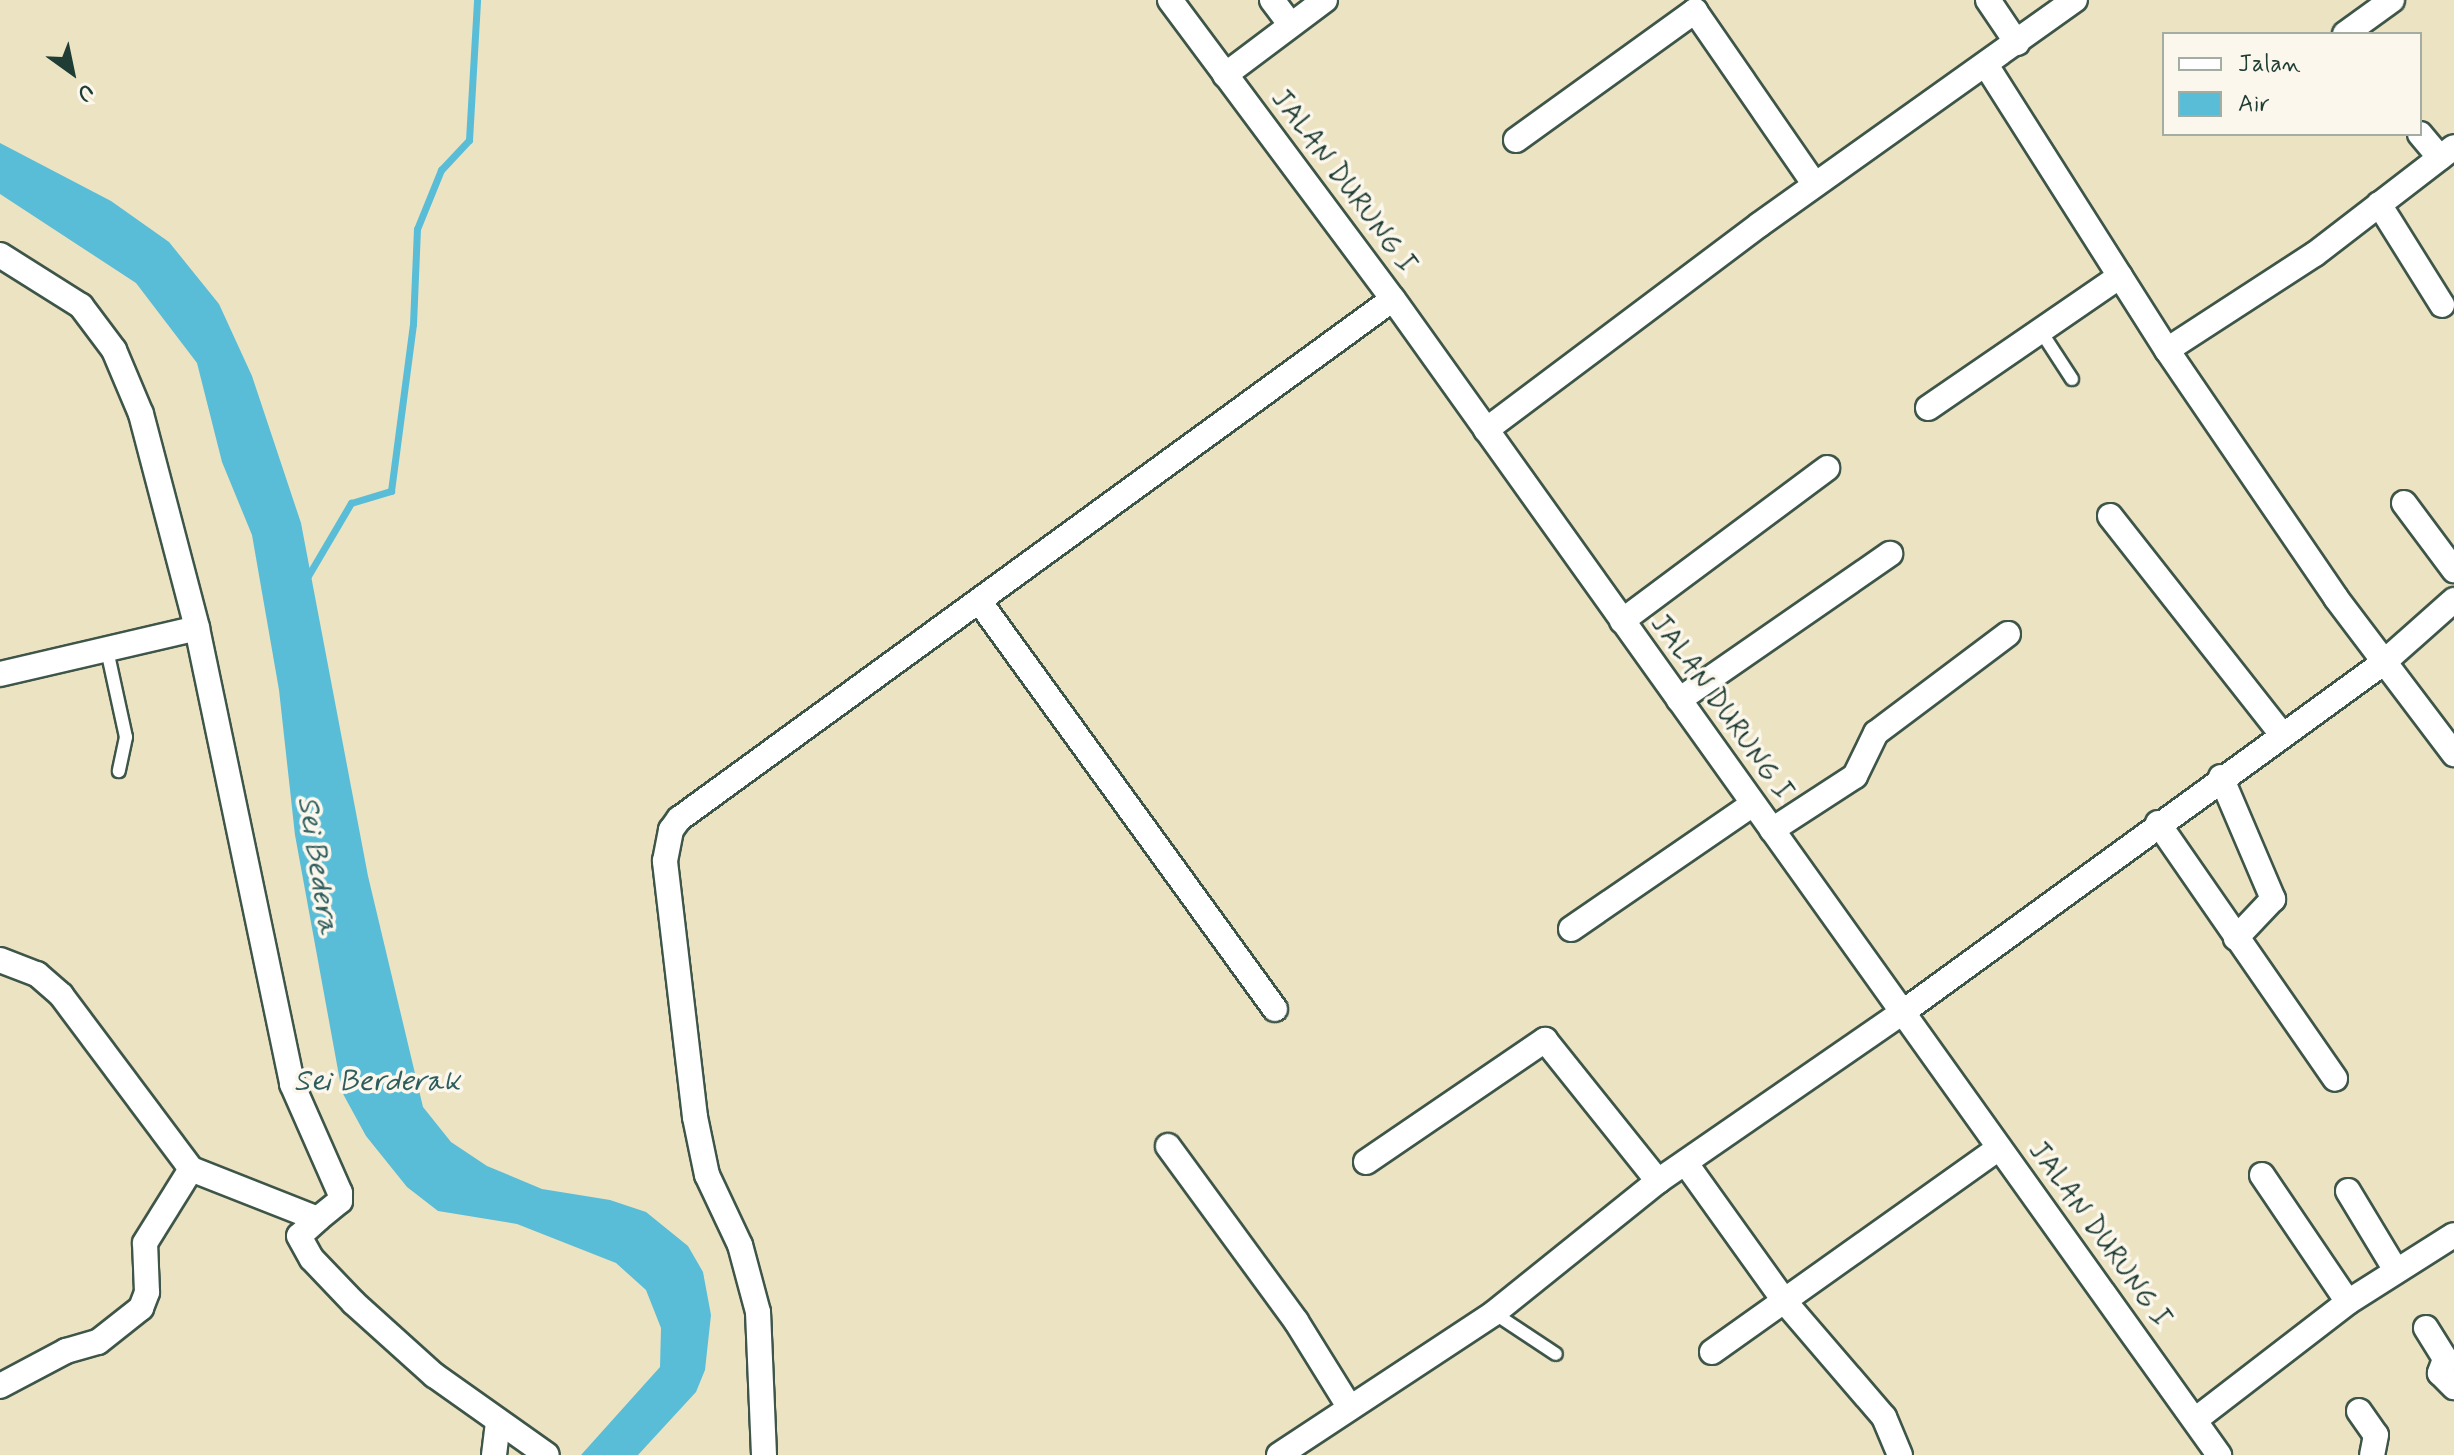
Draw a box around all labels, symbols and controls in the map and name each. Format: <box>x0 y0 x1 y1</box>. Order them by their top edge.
north arrow <box>32 32 112 112</box>
legend <box>2162 32 2422 136</box>
text: Jalan <box>2238 49 2301 80</box>
text: U <box>71 76 99 108</box>
street label: JALAN DURUNG I <box>1263 83 1423 281</box>
text: Air <box>2238 89 2270 120</box>
street label: JALAN DURUNG I <box>1642 608 1800 808</box>
water label: Sei Bedera <box>288 794 346 936</box>
water label: Sei Berderak <box>294 1064 460 1100</box>
street label: JALAN DURUNG I <box>2020 1135 2178 1335</box>

